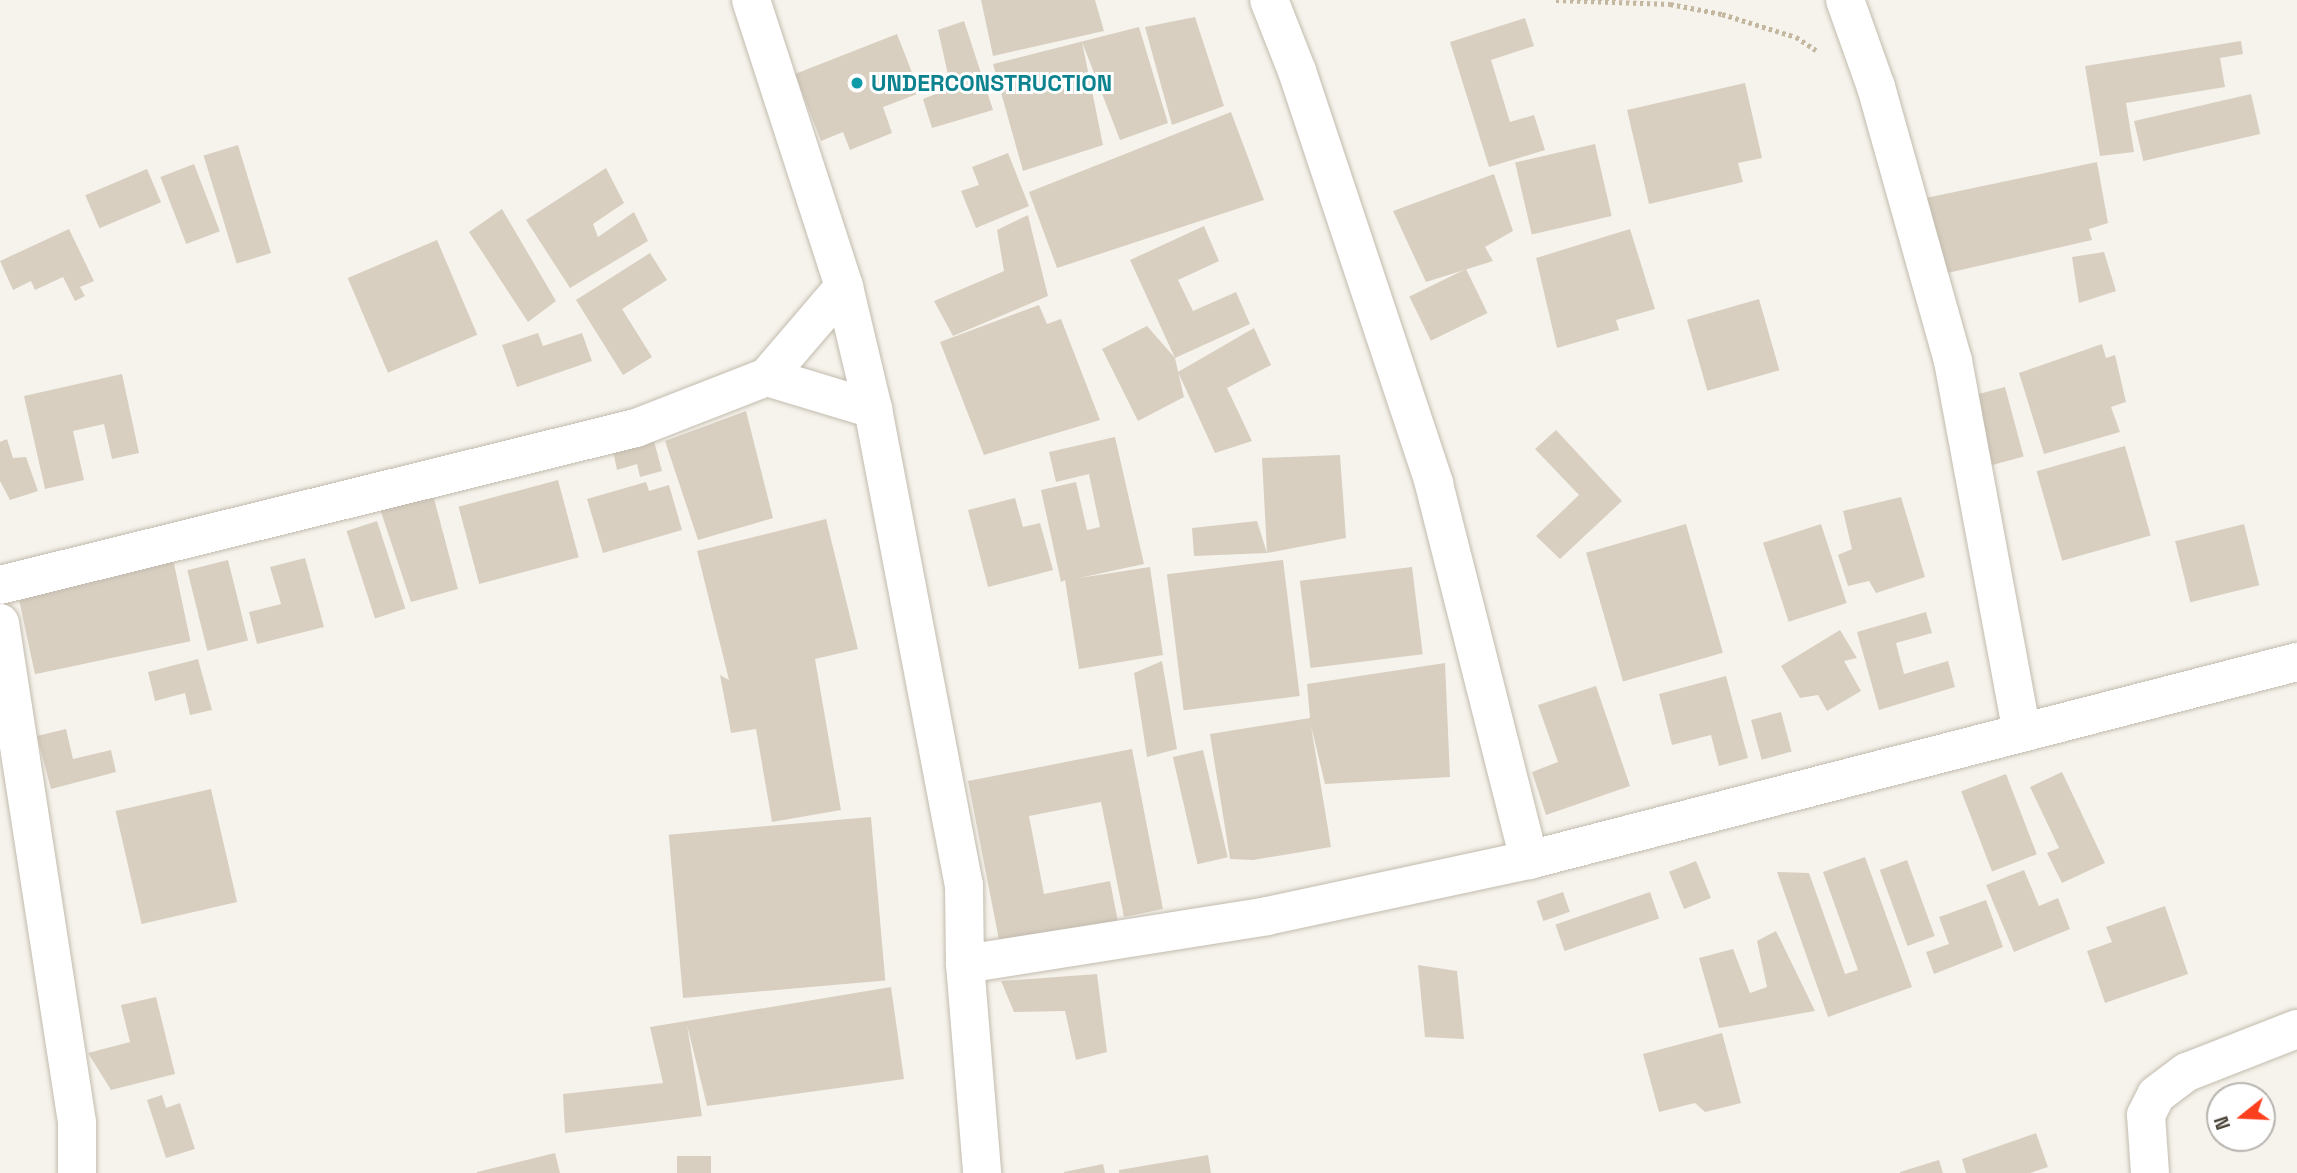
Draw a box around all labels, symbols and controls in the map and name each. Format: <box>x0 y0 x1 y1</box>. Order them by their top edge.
place label: UNDERCONSTRUCTION <box>871 69 1112 97</box>
marker: UNDERCONSTRUCTION <box>849 75 865 91</box>
north arrow <box>2206 1082 2276 1152</box>
text: N <box>2209 1113 2236 1133</box>

